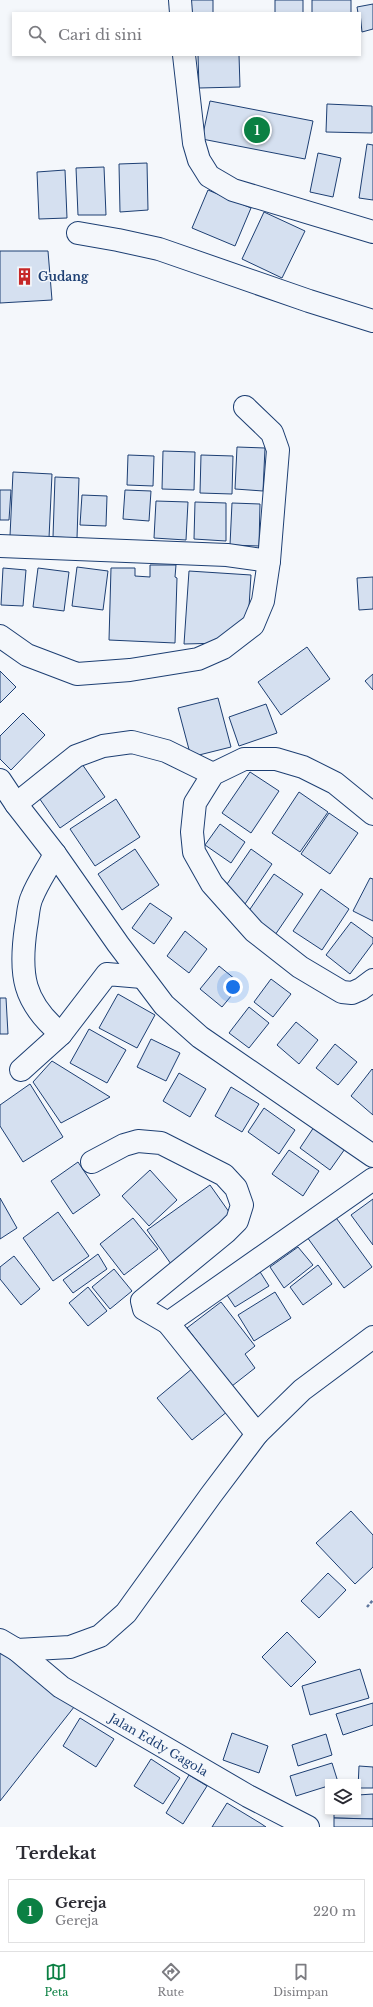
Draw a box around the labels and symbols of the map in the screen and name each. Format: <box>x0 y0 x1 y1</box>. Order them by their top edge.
pin: 1 <box>244 115 270 145</box>
building icon: Gudang <box>15 266 35 286</box>
place label: Gudang <box>38 269 89 284</box>
your location <box>223 977 243 997</box>
street label: Jalan Eddy Gagola <box>105 1709 211 1779</box>

